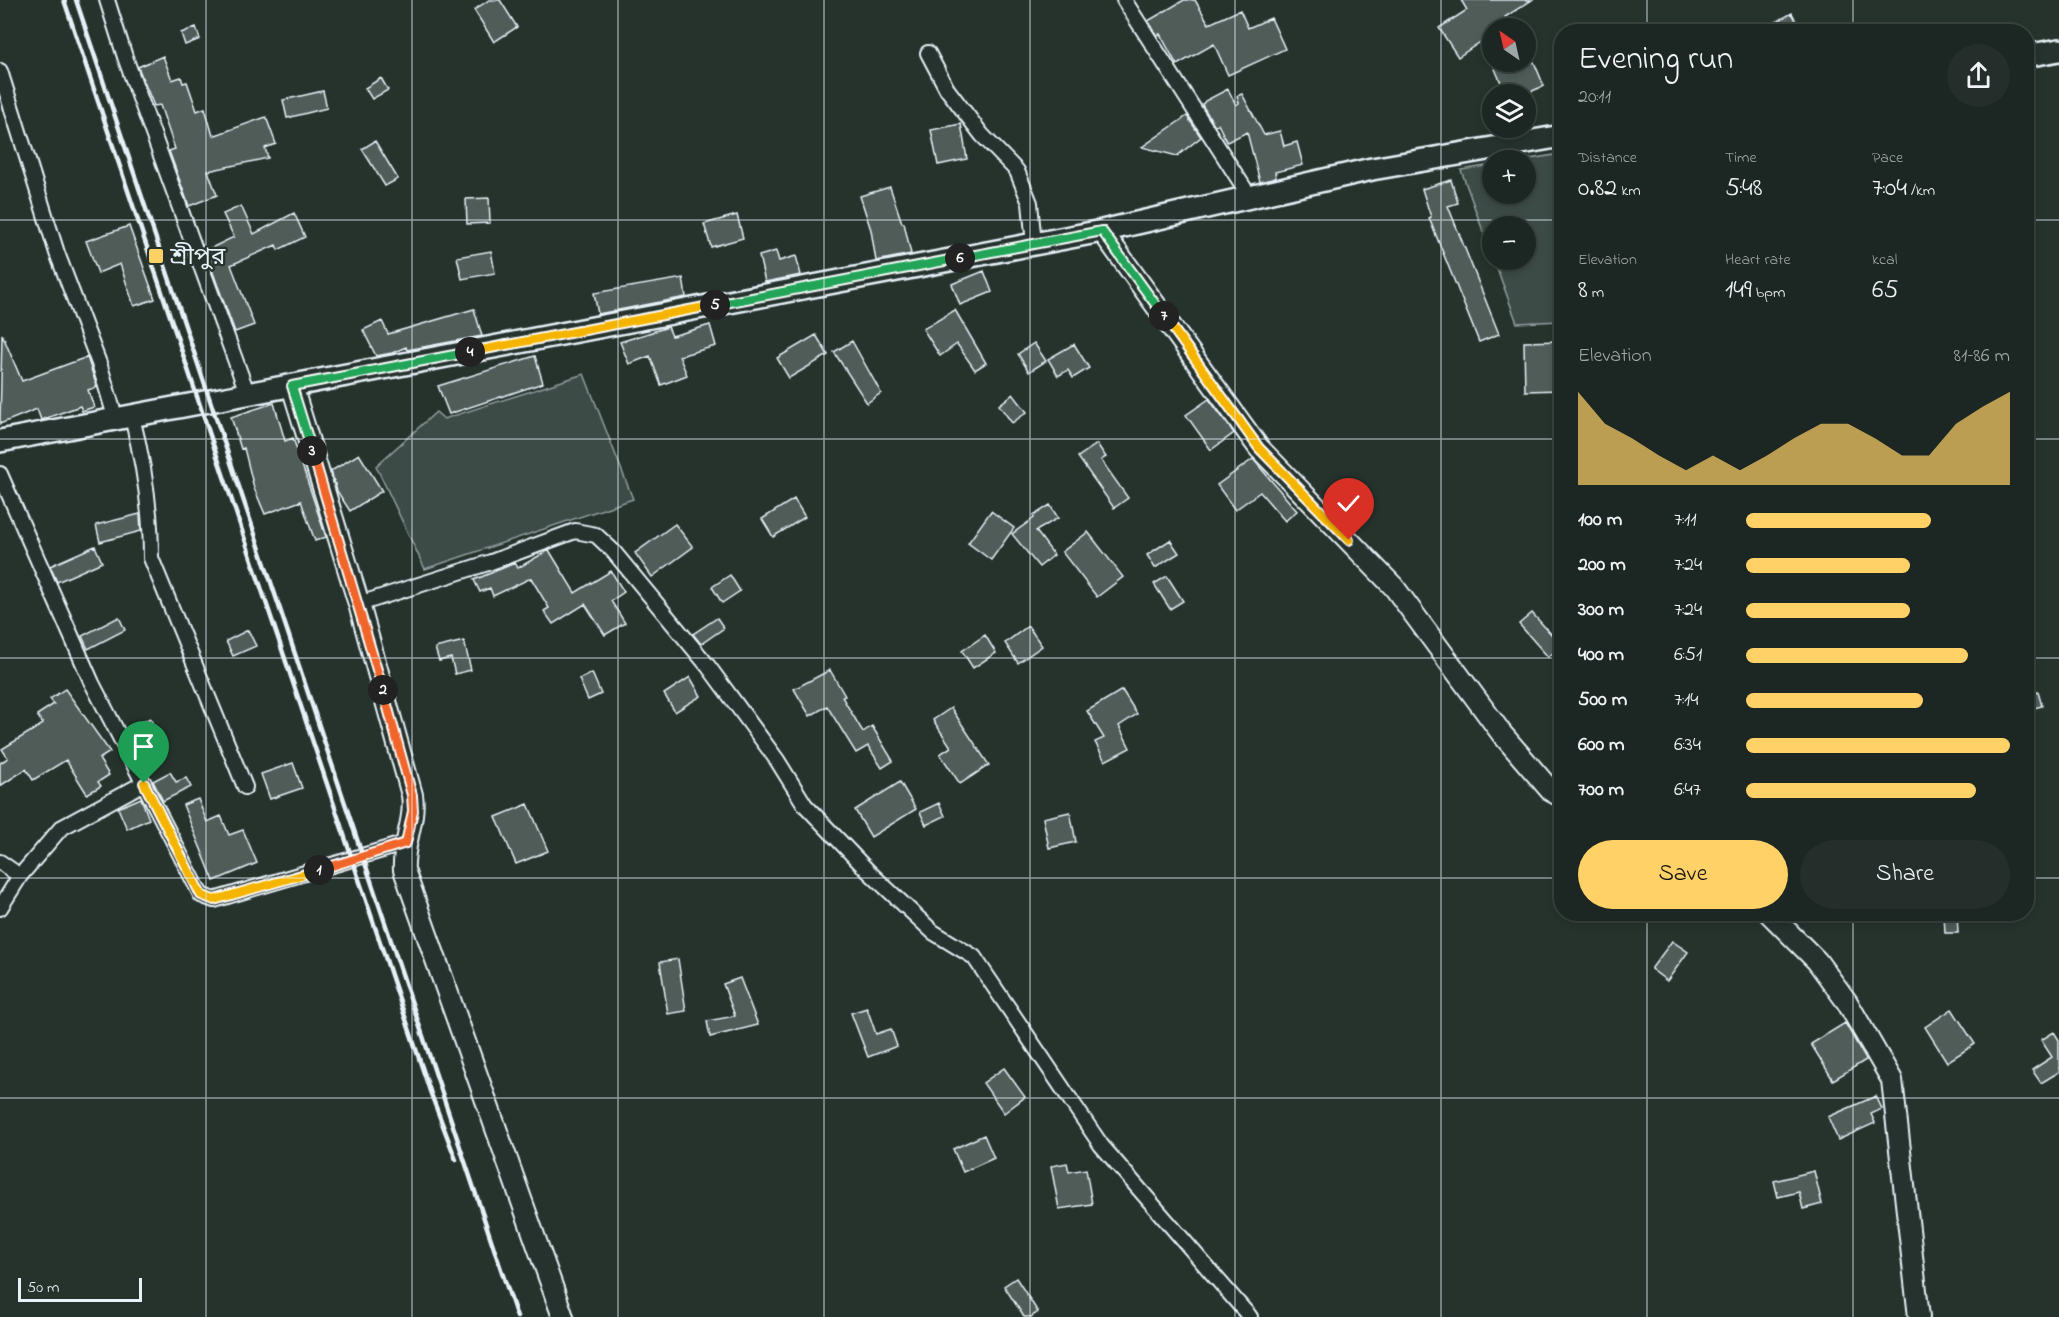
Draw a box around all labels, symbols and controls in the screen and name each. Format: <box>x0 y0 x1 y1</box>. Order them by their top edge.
north arrow <box>1482 18 1536 72</box>
map controls <box>1482 18 1536 270</box>
text: Evening run <box>1578 36 1733 84</box>
button: share <box>1947 44 2010 107</box>
text: 20:11 <box>1578 83 1611 112</box>
button: layers <box>1482 84 1536 138</box>
text: Distance <box>1578 146 1637 170</box>
text: Time <box>1725 146 1757 170</box>
text: Pace <box>1872 146 1903 170</box>
button: + <box>1482 150 1536 204</box>
text: 0.82 <box>1578 170 1617 208</box>
text: 5:48 <box>1725 170 1763 208</box>
text: 7:04 <box>1872 170 1907 208</box>
text: km <box>1617 179 1641 203</box>
text: /km <box>1907 179 1935 203</box>
button: − <box>1482 216 1536 270</box>
place label: শ্রীপুর <box>169 241 226 276</box>
pin: 6 <box>945 243 975 273</box>
text: 6 <box>956 246 964 270</box>
marker: শ্রীপুর <box>147 247 165 265</box>
text: Elevation <box>1578 248 1637 272</box>
text: Heart rate <box>1725 248 1791 272</box>
text: kcal <box>1872 248 1897 272</box>
text: 8 <box>1578 272 1588 310</box>
text: 149 <box>1725 272 1752 310</box>
text: 65 <box>1872 272 1898 310</box>
text: m <box>1588 281 1604 305</box>
text: bpm <box>1752 281 1785 305</box>
pin: 5 <box>700 290 730 320</box>
text: 5 <box>710 293 720 317</box>
pin: 7 <box>1149 301 1179 331</box>
text: 7 <box>1161 304 1167 328</box>
pin: 4 <box>455 337 485 367</box>
text: 4 <box>467 340 473 364</box>
text: Elevation <box>1578 342 1652 371</box>
text: 81–86 m <box>1954 342 2010 371</box>
pin: 3 <box>297 436 327 466</box>
text: 3 <box>309 439 315 463</box>
pin <box>1323 478 1374 540</box>
icon: check <box>1332 487 1365 520</box>
text: 100 m <box>1578 506 1622 535</box>
text: 7:11 <box>1674 506 1697 535</box>
text: 200 m <box>1578 551 1626 580</box>
text: 7:24 <box>1674 551 1702 580</box>
text: 300 m <box>1578 596 1624 625</box>
text: 7:24 <box>1674 596 1702 625</box>
text: 400 m <box>1578 641 1624 670</box>
text: 6:51 <box>1674 641 1702 670</box>
pin: 2 <box>368 675 398 705</box>
text: 2 <box>379 678 387 702</box>
text: 500 m <box>1578 686 1627 715</box>
text: 7:14 <box>1674 686 1699 715</box>
pin <box>118 721 169 783</box>
icon: arrive <box>127 730 160 763</box>
text: 600 m <box>1578 731 1625 760</box>
text: 6:34 <box>1674 731 1701 760</box>
text: 700 m <box>1578 776 1624 805</box>
text: 6:47 <box>1674 776 1701 805</box>
button: Save <box>1578 840 1788 909</box>
button: Share <box>1800 840 2010 909</box>
pin: 1 <box>304 855 334 885</box>
text: 1 <box>316 858 322 882</box>
scale bar <box>18 1275 142 1302</box>
text: 50 m <box>27 1276 59 1300</box>

